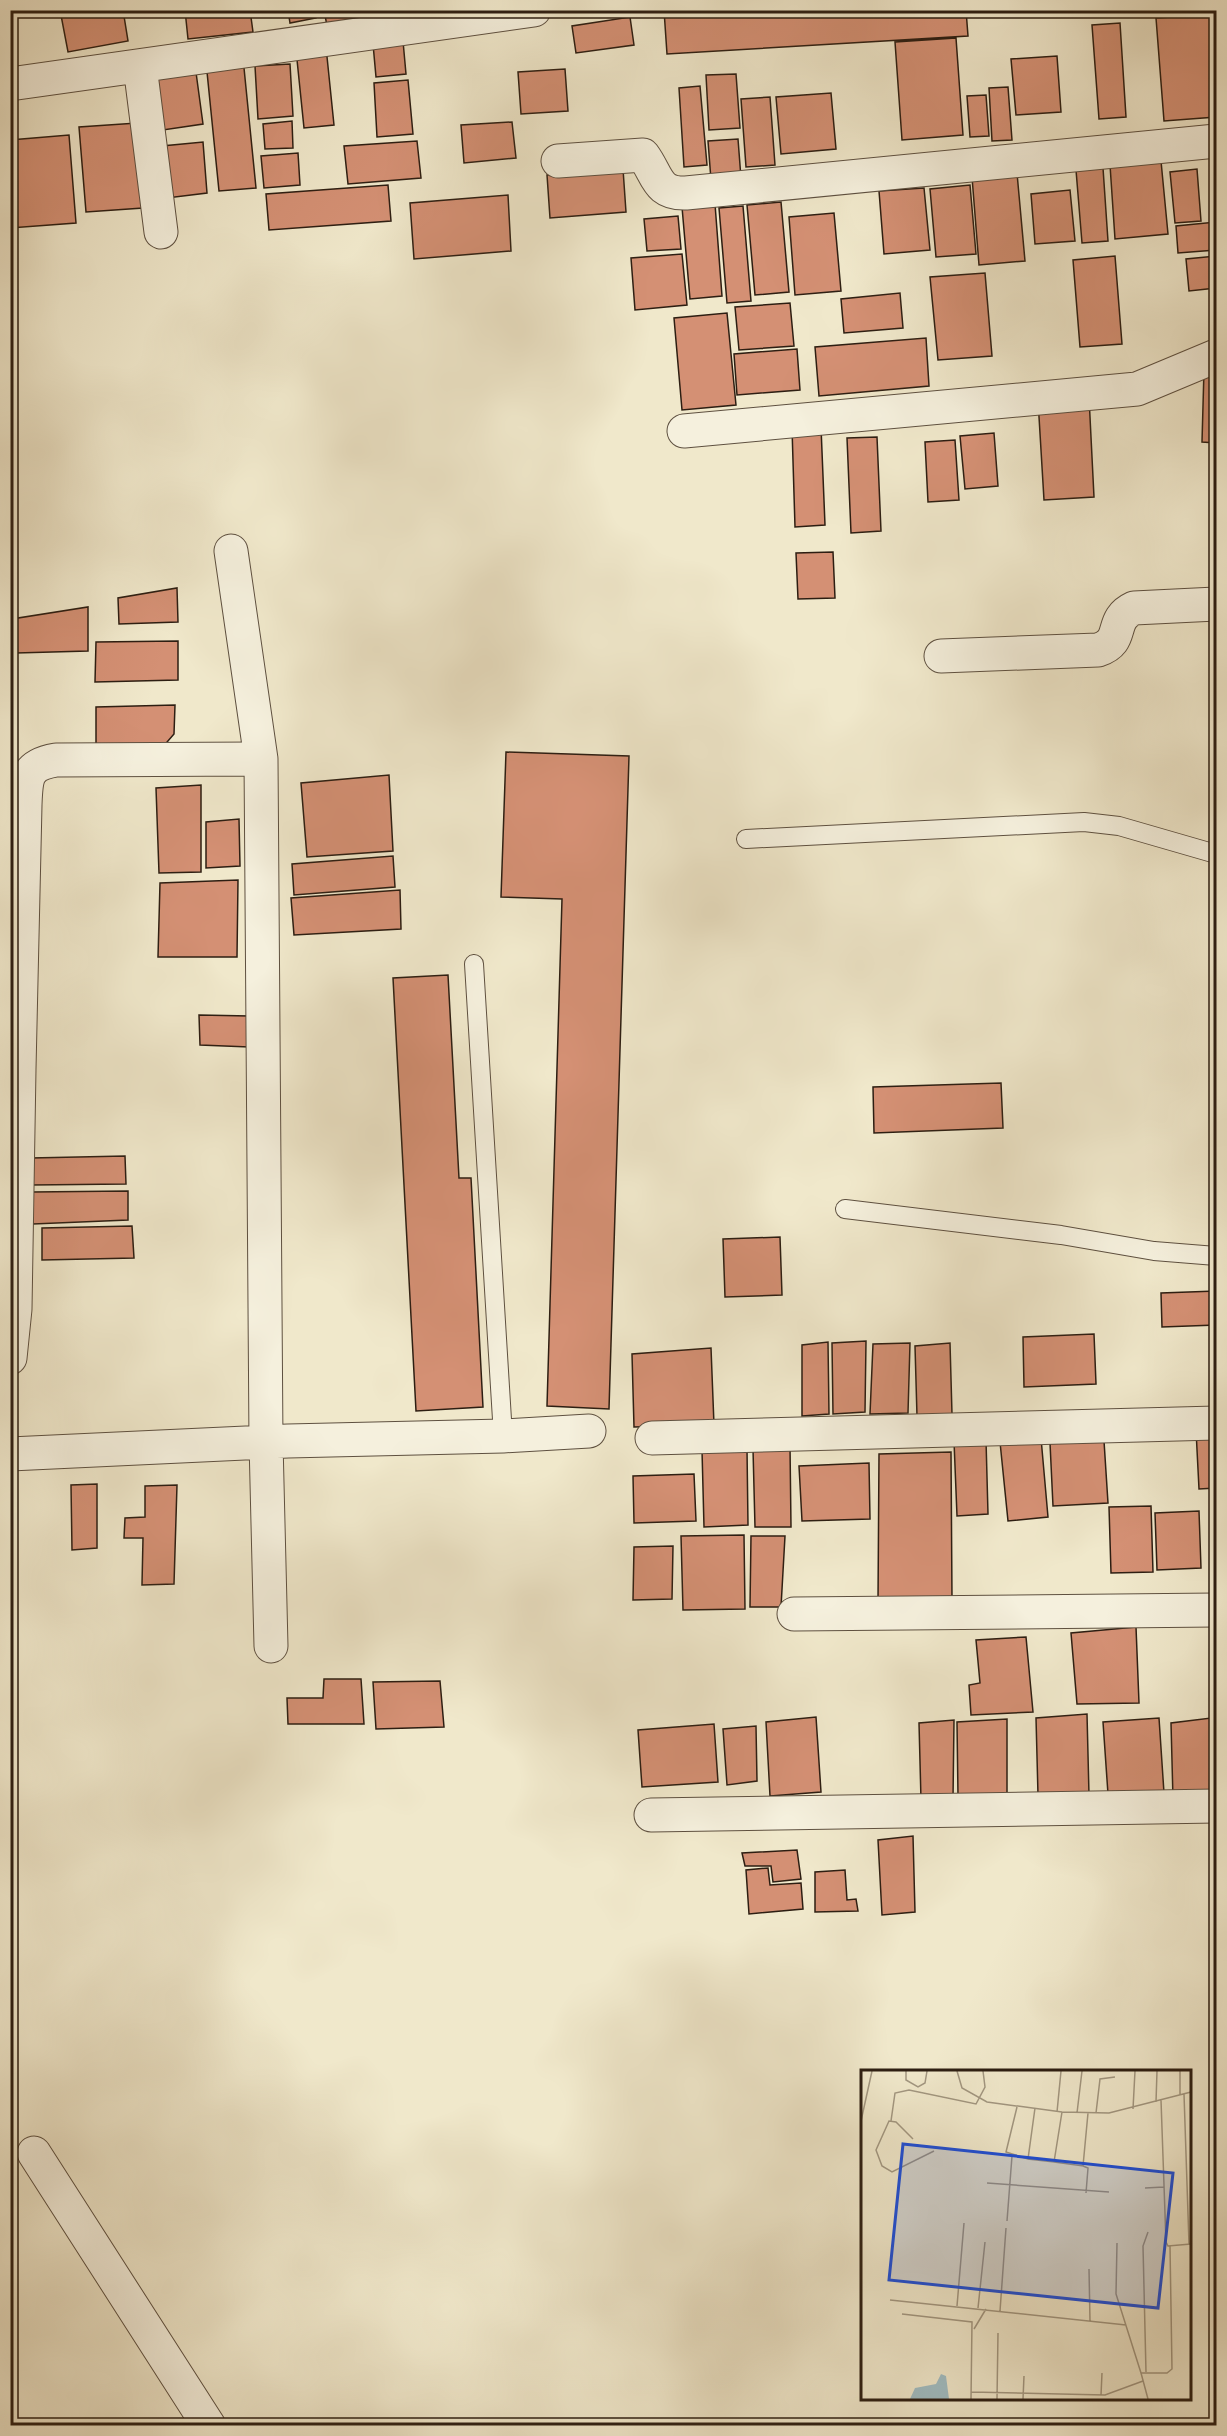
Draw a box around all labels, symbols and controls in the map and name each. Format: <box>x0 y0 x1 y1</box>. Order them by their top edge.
inset map <box>861 2070 1191 2400</box>

